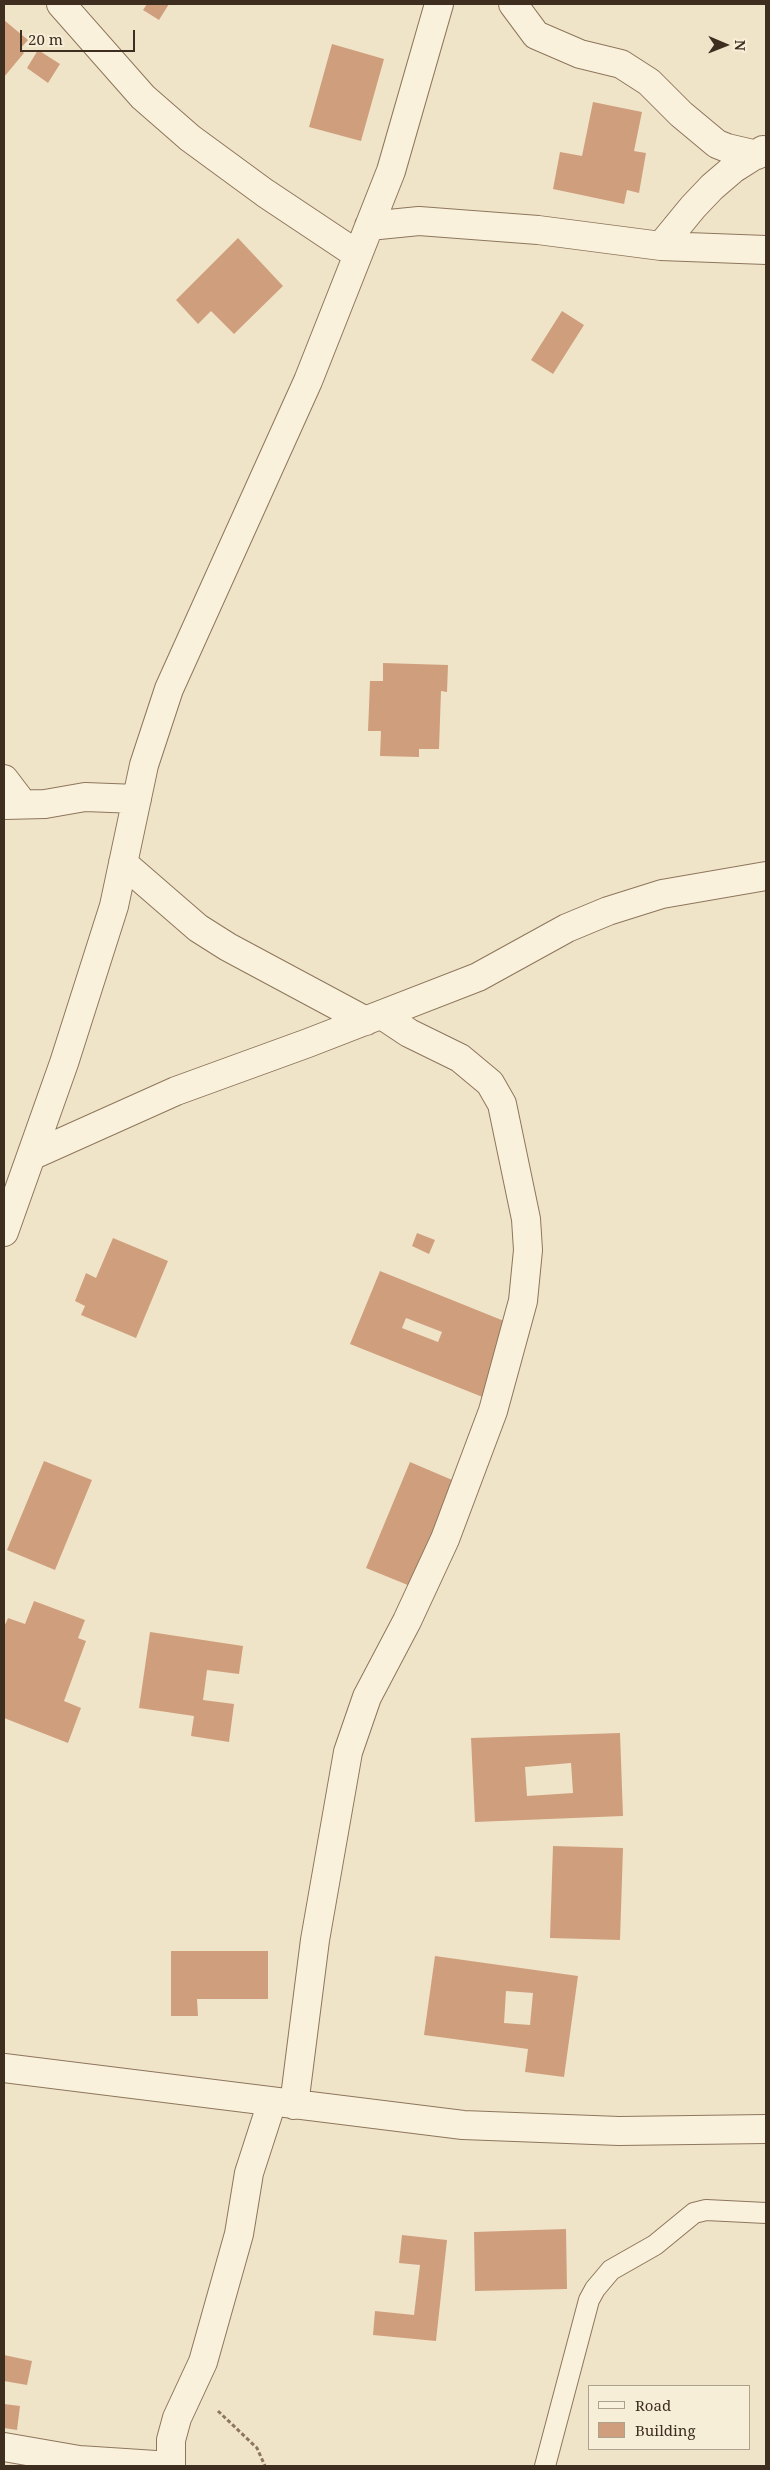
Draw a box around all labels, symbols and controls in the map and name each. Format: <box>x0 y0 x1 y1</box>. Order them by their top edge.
scale bar <box>22 20 138 52</box>
north arrow <box>700 20 750 70</box>
text: 20 m <box>28 29 63 49</box>
text: N <box>731 40 750 51</box>
legend <box>588 2385 750 2450</box>
text: Road <box>635 2395 671 2415</box>
text: Building <box>635 2420 696 2440</box>

